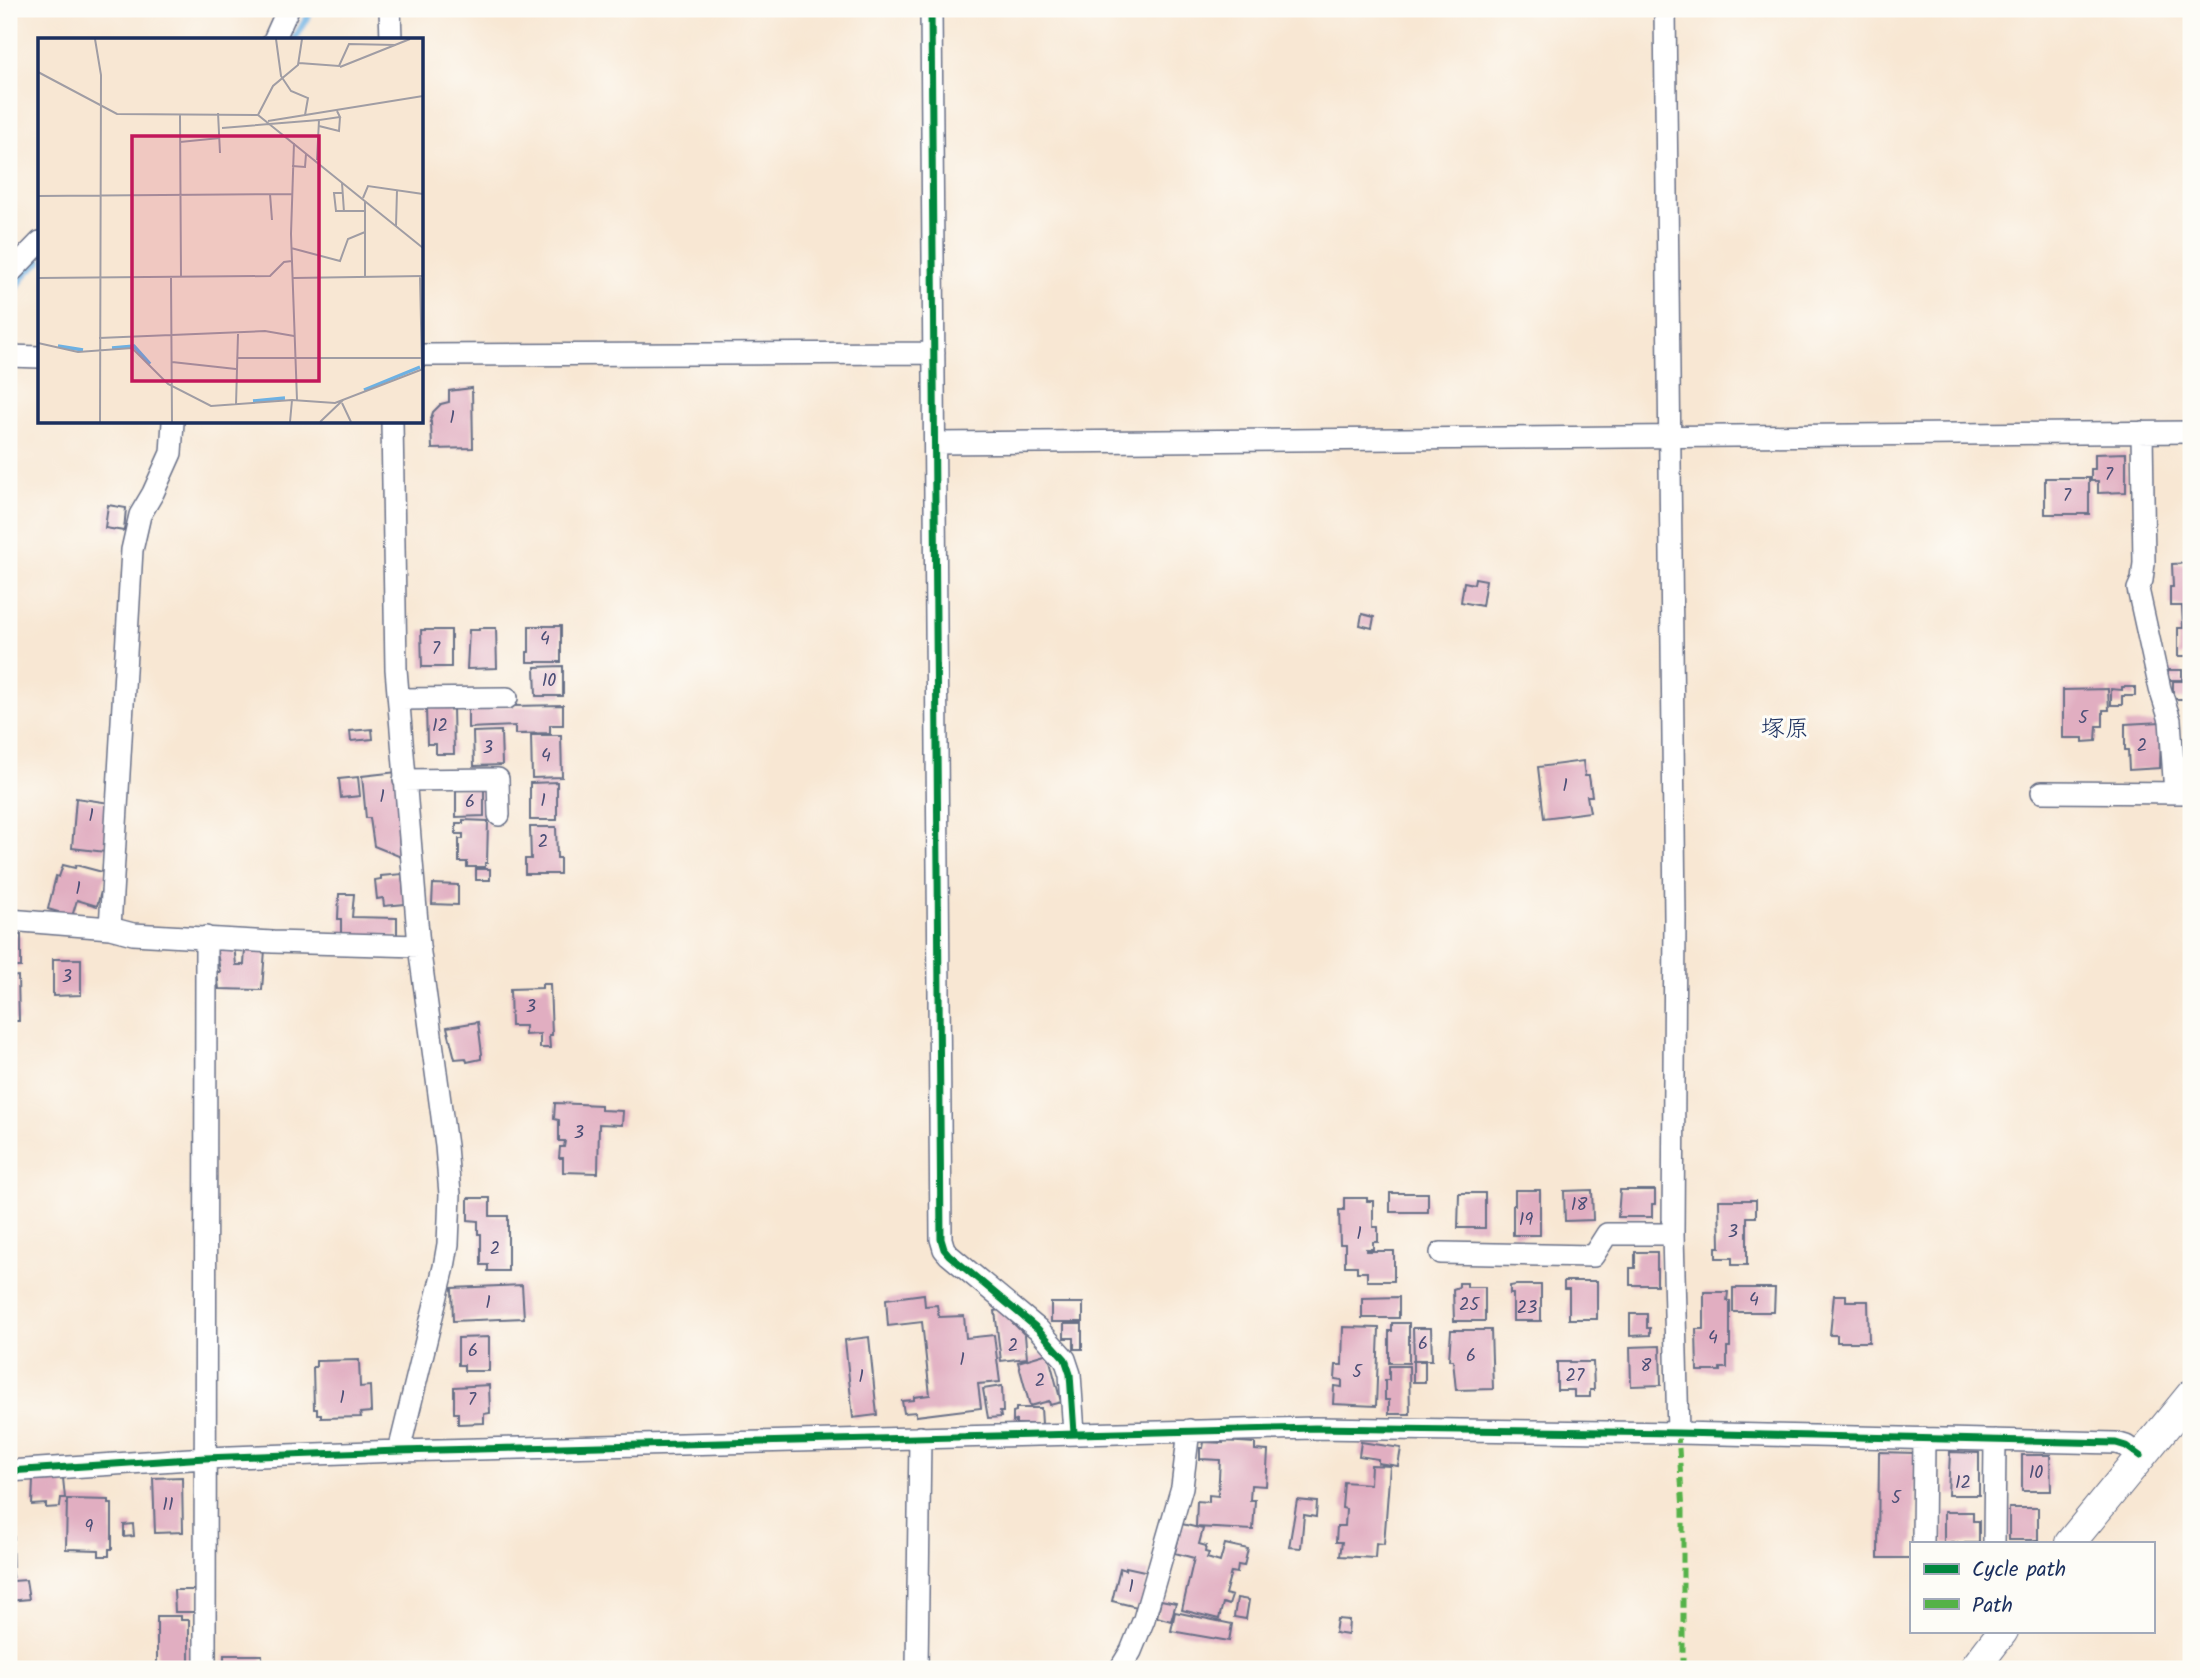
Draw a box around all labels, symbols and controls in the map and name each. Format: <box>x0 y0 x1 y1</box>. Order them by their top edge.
inset map <box>38 38 424 424</box>
house number: 1 <box>449 404 455 433</box>
house number: 7 <box>2105 461 2114 490</box>
house number: 7 <box>2063 482 2072 511</box>
house number: 4 <box>540 625 550 654</box>
house number: 7 <box>432 635 441 664</box>
house number: 10 <box>542 667 556 696</box>
house number: 5 <box>2078 704 2089 733</box>
district label: 塚原 <box>1761 710 1809 749</box>
house number: 12 <box>432 712 448 741</box>
house number: 2 <box>2137 732 2147 761</box>
house number: 3 <box>483 734 493 763</box>
house number: 4 <box>541 742 551 771</box>
house number: 1 <box>1562 772 1568 801</box>
house number: 1 <box>379 783 385 812</box>
house number: 1 <box>540 787 546 816</box>
house number: 6 <box>465 788 475 817</box>
house number: 1 <box>88 802 94 831</box>
house number: 2 <box>538 828 548 857</box>
house number: 1 <box>75 875 81 904</box>
house number: 3 <box>62 963 72 992</box>
house number: 3 <box>526 993 536 1022</box>
house number: 3 <box>574 1119 584 1148</box>
house number: 18 <box>1571 1191 1587 1220</box>
house number: 19 <box>1519 1206 1533 1235</box>
house number: 3 <box>1728 1218 1738 1247</box>
house number: 1 <box>1356 1220 1362 1249</box>
house number: 2 <box>490 1235 500 1264</box>
house number: 4 <box>1749 1286 1759 1315</box>
house number: 1 <box>485 1289 491 1318</box>
house number: 25 <box>1459 1291 1480 1320</box>
house number: 23 <box>1517 1294 1537 1323</box>
house number: 4 <box>1708 1324 1718 1353</box>
house number: 6 <box>1418 1330 1428 1359</box>
house number: 2 <box>1008 1332 1018 1361</box>
house number: 6 <box>468 1337 478 1366</box>
house number: 6 <box>1466 1342 1476 1371</box>
house number: 1 <box>959 1346 965 1375</box>
house number: 8 <box>1641 1352 1652 1381</box>
house number: 5 <box>1352 1358 1363 1387</box>
house number: 27 <box>1566 1362 1585 1391</box>
house number: 1 <box>858 1363 864 1392</box>
house number: 2 <box>1035 1367 1045 1396</box>
house number: 1 <box>339 1384 345 1413</box>
house number: 7 <box>468 1386 477 1415</box>
house number: 10 <box>2029 1459 2043 1488</box>
house number: 12 <box>1955 1469 1971 1498</box>
house number: 5 <box>1891 1484 1902 1513</box>
house number: 11 <box>162 1491 174 1520</box>
house number: 9 <box>85 1513 94 1542</box>
legend <box>1910 1542 2154 1632</box>
text: Cycle path <box>1972 1554 2066 1587</box>
house number: 1 <box>1128 1573 1134 1602</box>
text: Path <box>1972 1590 2013 1623</box>

